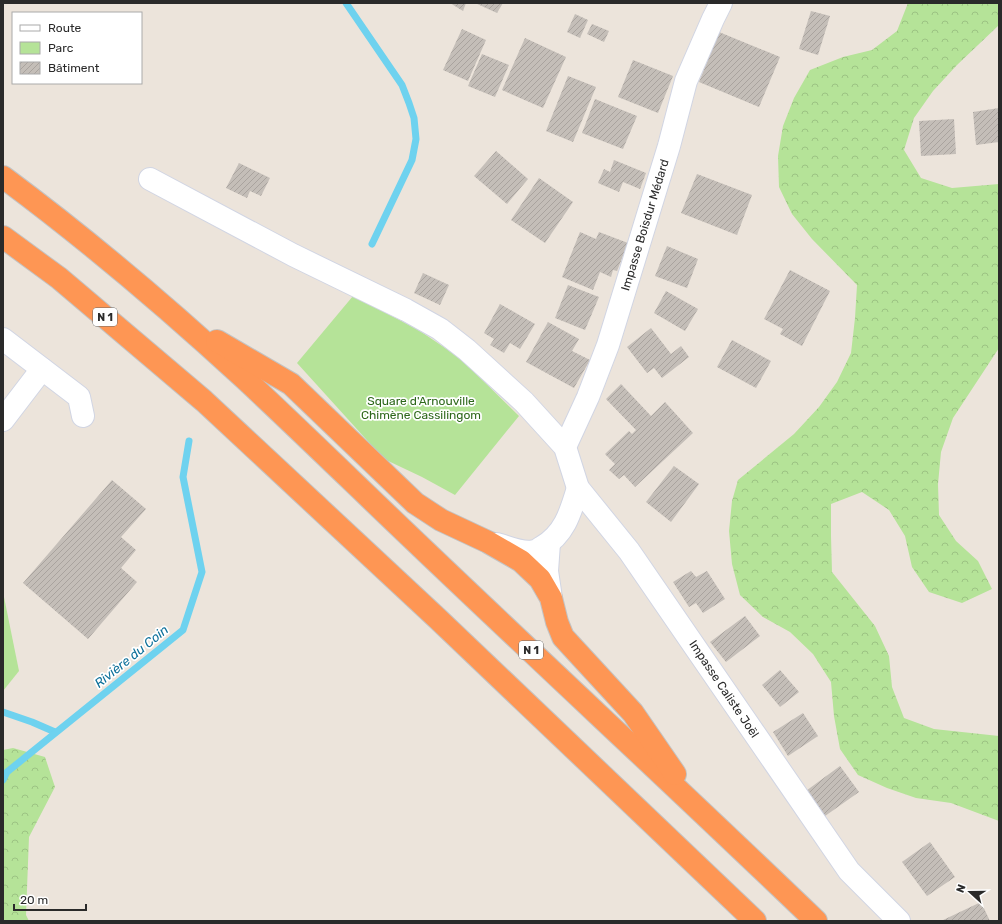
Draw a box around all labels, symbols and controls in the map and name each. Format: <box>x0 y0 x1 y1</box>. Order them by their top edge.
legend <box>12 12 142 84</box>
text: Route <box>48 21 82 35</box>
text: Parc <box>48 41 74 55</box>
text: Bâtiment <box>48 61 100 75</box>
street label: Impasse Boisdur Médard <box>618 158 672 292</box>
road number: N 1 <box>93 308 117 326</box>
park label: Square d'Arnouville Chimène Cassilingom <box>361 394 481 422</box>
water label: Rivière du Coin <box>91 622 171 691</box>
street label: Impasse Caliste Joël <box>686 638 762 741</box>
road number: N 1 <box>519 641 543 659</box>
north arrow <box>950 872 990 912</box>
text: N <box>954 882 969 895</box>
scale bar <box>14 886 86 912</box>
text: 20 m <box>20 893 48 907</box>

